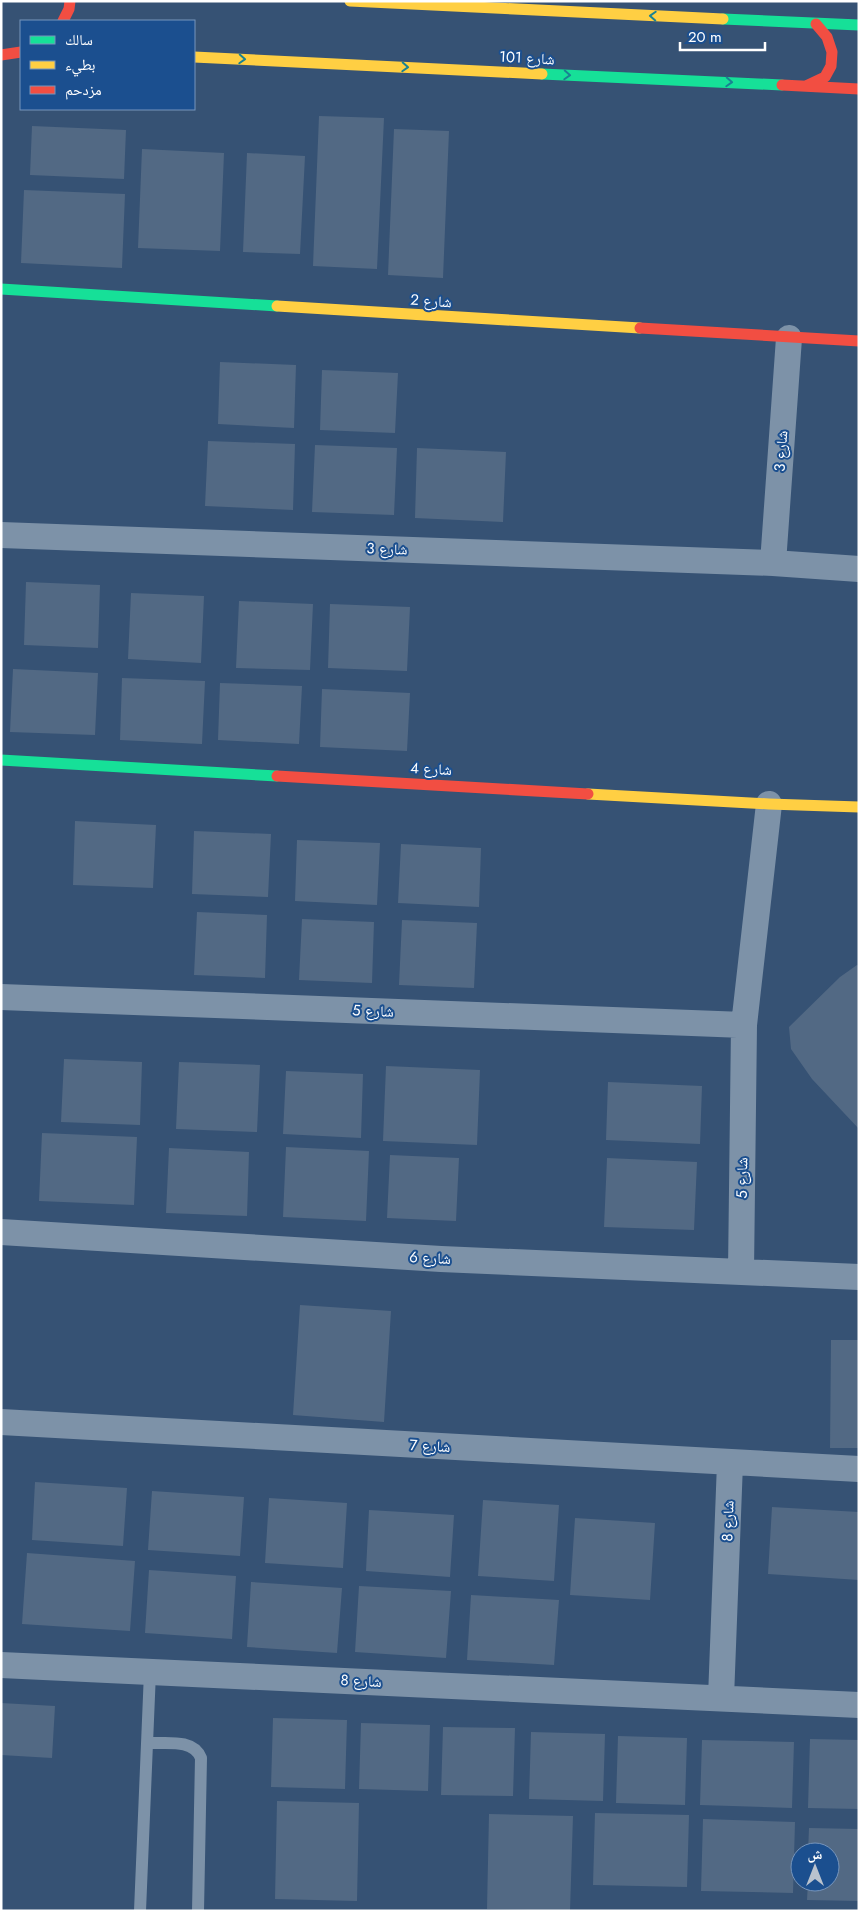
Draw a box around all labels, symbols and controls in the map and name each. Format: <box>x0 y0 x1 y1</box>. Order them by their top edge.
one-way arrow <box>648 10 656 21</box>
legend <box>20 20 195 110</box>
scale bar <box>680 20 765 52</box>
text: 20 m <box>688 26 722 48</box>
text: سالك <box>65 29 93 51</box>
street label: شارع 101 <box>499 46 555 70</box>
text: بطيء <box>65 54 95 77</box>
one-way arrow <box>239 54 247 65</box>
one-way arrow <box>402 62 409 72</box>
one-way arrow <box>563 69 571 80</box>
one-way arrow <box>726 77 734 88</box>
text: مزدحم <box>65 79 102 101</box>
street label: شارع 2 <box>410 289 453 313</box>
street label: شارع 3 <box>769 430 793 472</box>
street label: شارع 3 <box>366 537 408 561</box>
street label: شارع 4 <box>410 757 453 781</box>
street label: شارع 5 <box>352 999 394 1023</box>
street label: شارع 5 <box>731 1157 753 1199</box>
street label: شارع 6 <box>409 1246 452 1270</box>
street label: شارع 7 <box>409 1434 451 1458</box>
street label: شارع 8 <box>716 1500 740 1542</box>
street label: شارع 8 <box>340 1669 382 1693</box>
north arrow <box>790 1842 840 1892</box>
text: ش <box>808 1844 823 1864</box>

